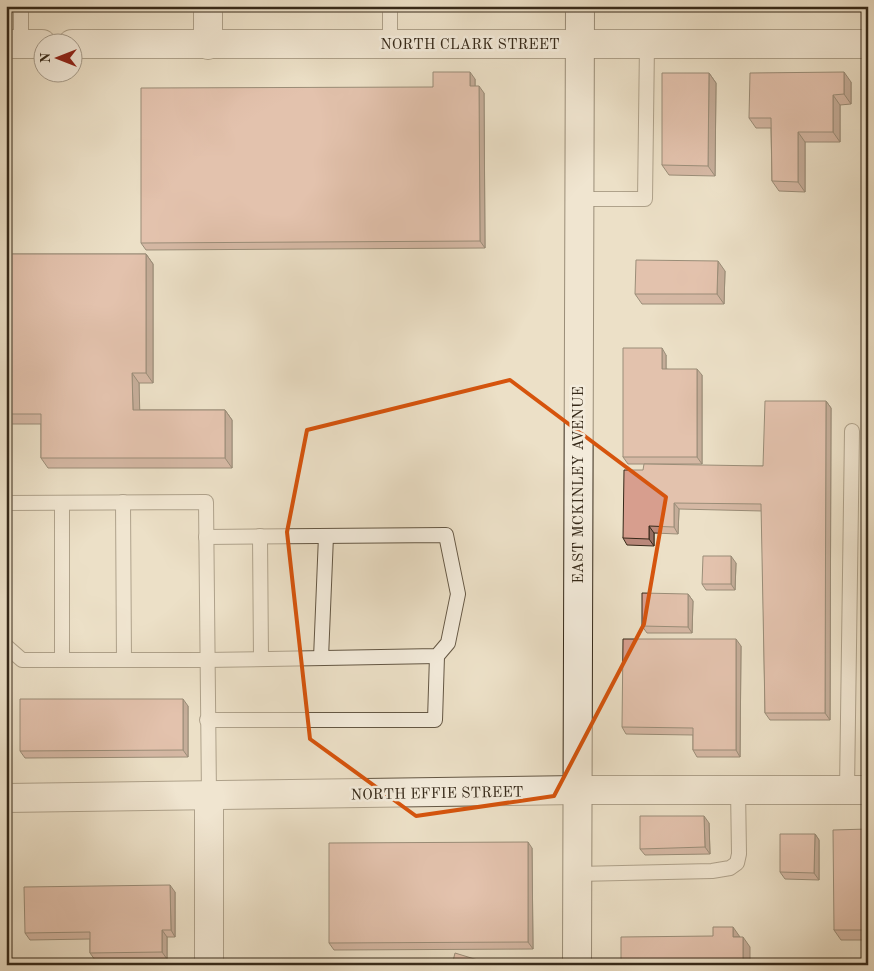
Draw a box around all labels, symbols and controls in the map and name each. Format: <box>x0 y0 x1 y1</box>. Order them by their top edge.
north arrow <box>32 32 82 82</box>
street label: NORTH CLARK STREET <box>380 38 560 53</box>
text: N <box>39 52 53 63</box>
street label: EAST MCKINLEY AVENUE <box>572 386 587 584</box>
street label: NORTH EFFIE STREET <box>351 785 524 804</box>

